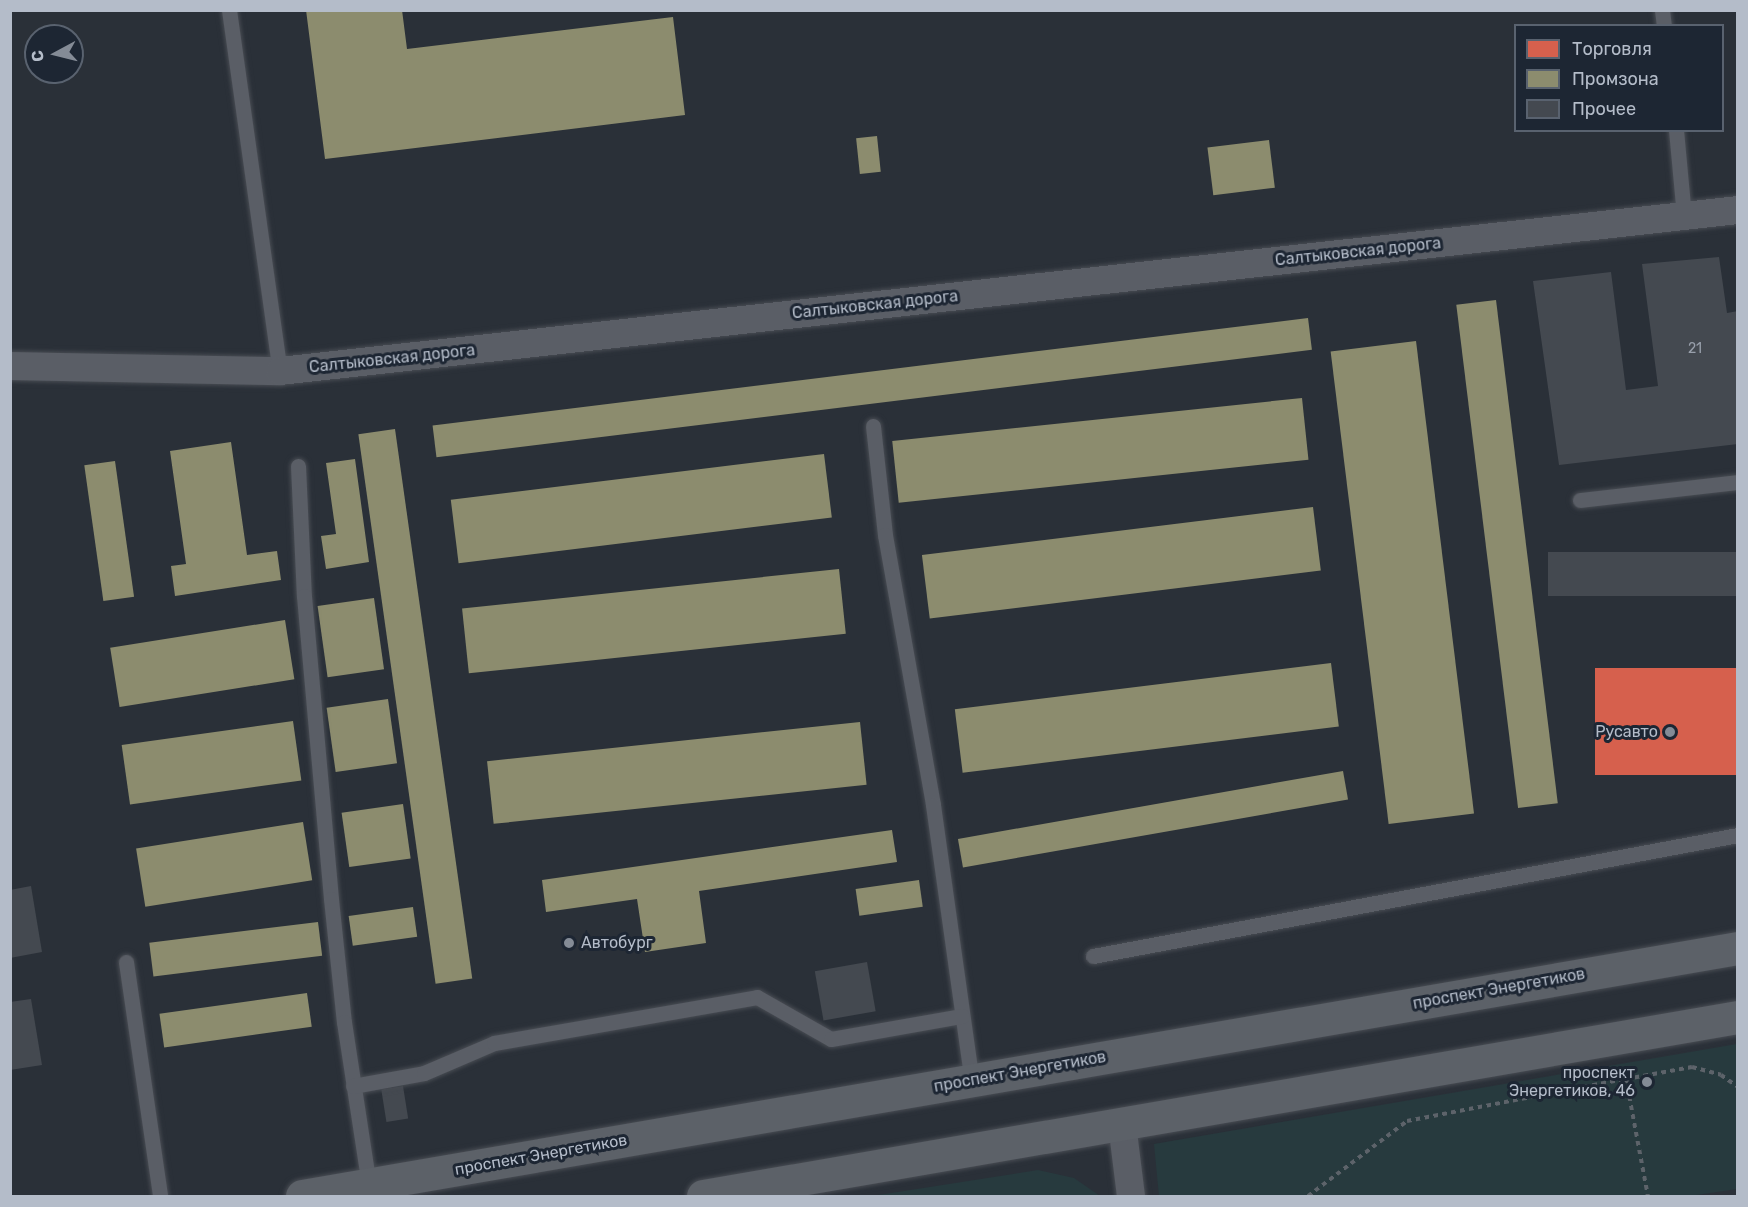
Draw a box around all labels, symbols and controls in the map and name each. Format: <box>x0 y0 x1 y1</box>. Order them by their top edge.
north arrow <box>24 24 84 84</box>
legend <box>1514 24 1724 132</box>
text: Торговля <box>1572 38 1652 60</box>
text: С <box>28 49 48 63</box>
text: Промзона <box>1572 68 1659 90</box>
text: Прочее <box>1572 98 1636 120</box>
street label: Салтыковская дорога <box>1274 234 1442 270</box>
street label: Салтыковская дорога <box>791 287 959 323</box>
street label: Салтыковская дорога <box>308 341 476 377</box>
house number: 21 <box>1688 341 1702 357</box>
place label: Русавто <box>1595 722 1658 742</box>
marker: Русавто <box>1663 725 1677 739</box>
place label: Автобург <box>581 933 653 953</box>
marker: Автобург <box>562 936 576 950</box>
street label: проспект Энергетиков <box>1411 964 1587 1014</box>
street label: проспект Энергетиков <box>932 1047 1108 1097</box>
place label: проспект Энергетиков, 46 <box>1509 1063 1635 1101</box>
marker: проспект Энергетиков, 46 <box>1640 1075 1654 1089</box>
street label: проспект Энергетиков <box>453 1130 629 1180</box>

